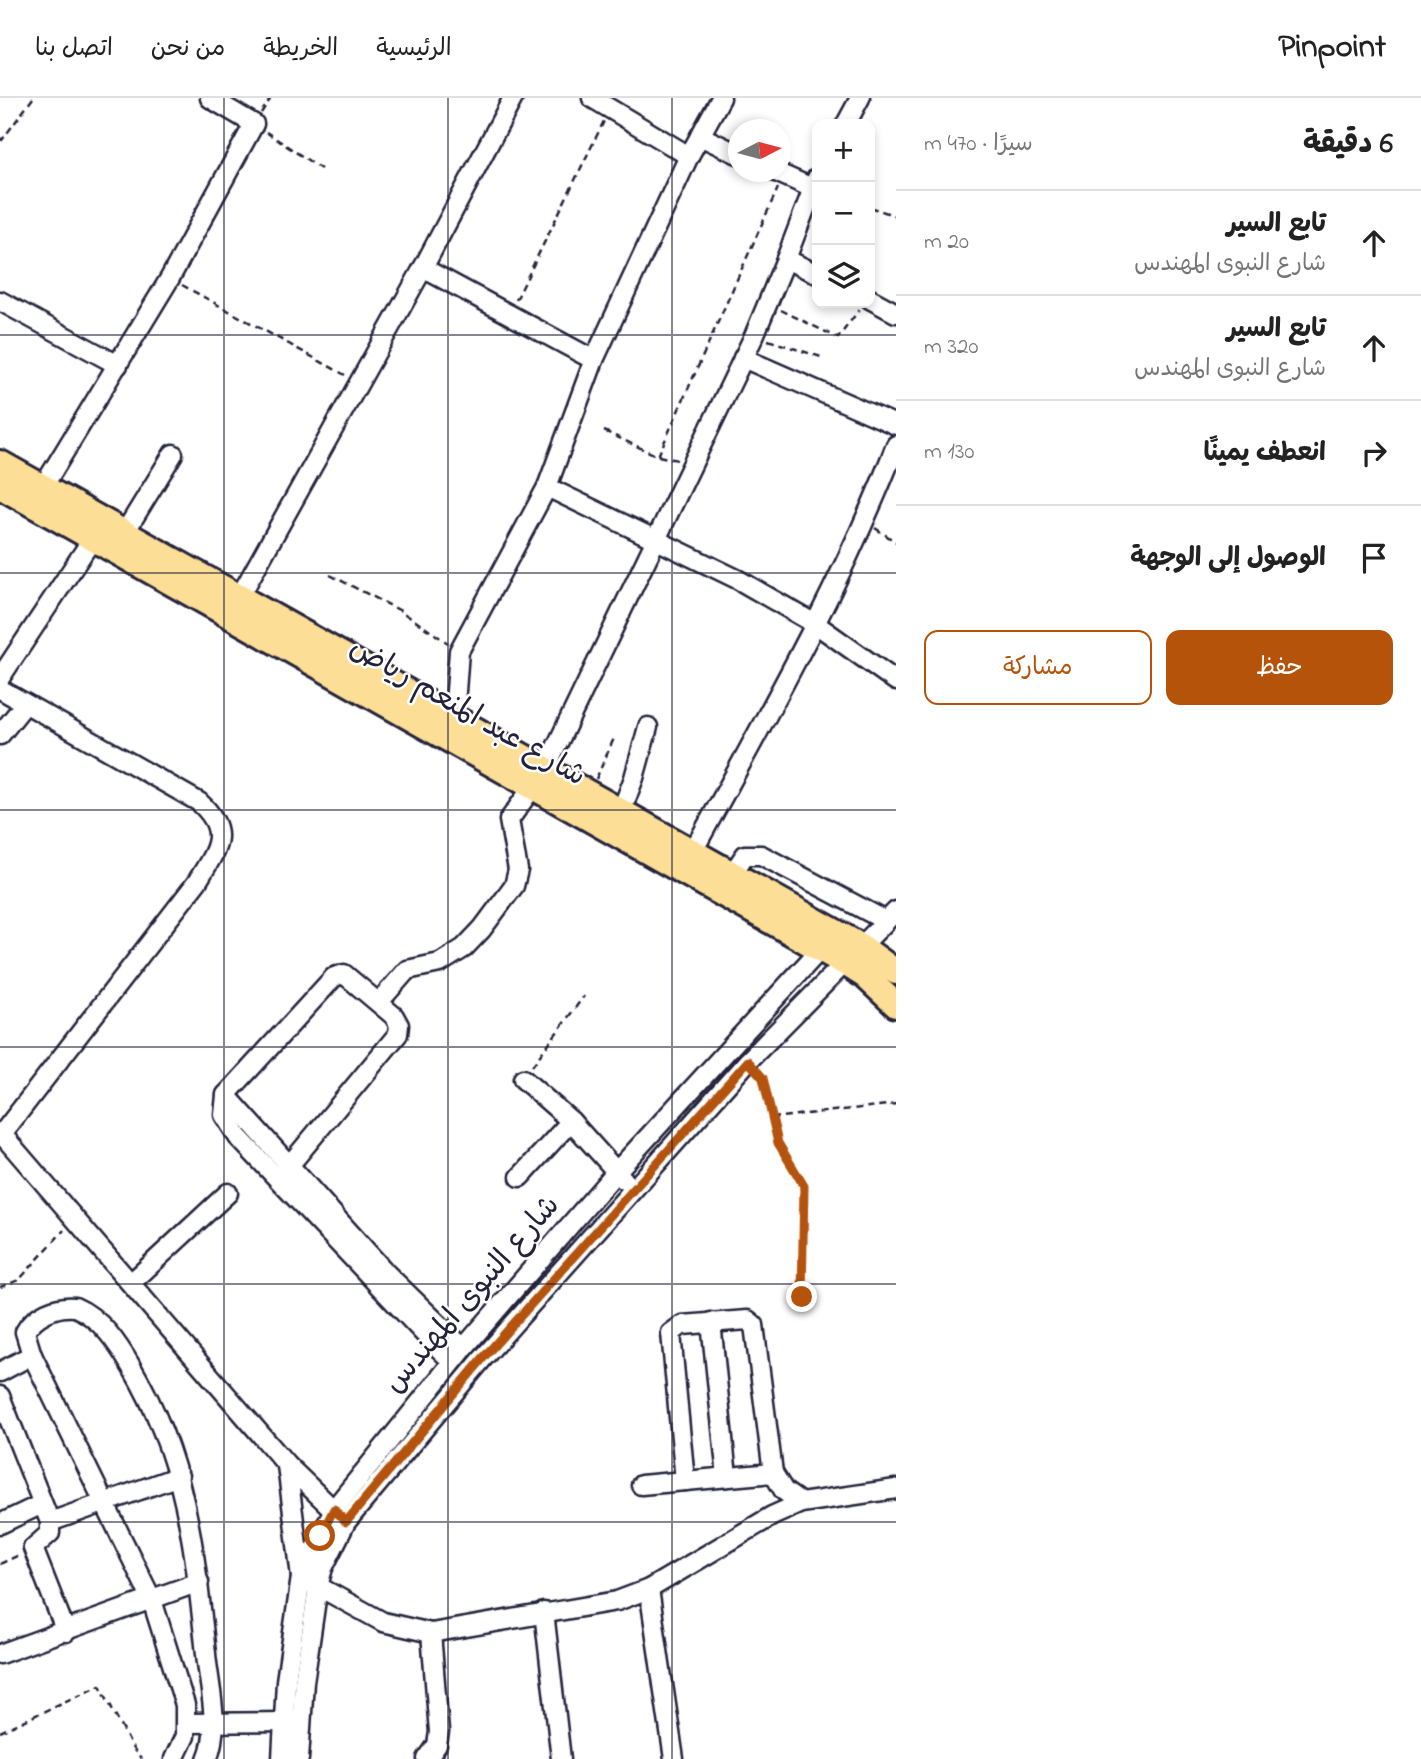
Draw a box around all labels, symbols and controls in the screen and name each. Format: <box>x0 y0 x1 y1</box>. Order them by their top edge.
text: Pinpoint <box>1278 24 1386 72</box>
text: اتصل بنا <box>35 32 113 67</box>
text: من نحن <box>151 32 225 67</box>
text: الخريطة <box>263 32 338 67</box>
text: الرئيسية <box>376 32 452 67</box>
north arrow <box>728 119 791 182</box>
map controls <box>812 119 875 308</box>
button: + <box>812 119 875 182</box>
text: 6 دقيقة <box>1303 123 1393 167</box>
text: سيرًا · 470 m <box>924 128 1033 161</box>
button: − <box>812 182 875 245</box>
text: تابع السير <box>1227 206 1326 244</box>
icon: ahead <box>1355 224 1393 262</box>
text: 20 m <box>924 226 969 259</box>
button: layers <box>812 245 875 308</box>
text: شارع النبوى المهندس <box>1134 248 1326 281</box>
text: تابع السير <box>1227 311 1326 349</box>
icon: ahead <box>1355 329 1393 367</box>
text: 320 m <box>924 331 978 364</box>
text: شارع النبوى المهندس <box>1134 353 1326 386</box>
icon: right <box>1355 434 1393 472</box>
text: انعطف يمينًا <box>1203 435 1326 473</box>
text: 130 m <box>924 436 974 469</box>
icon: arrive <box>1355 539 1393 577</box>
text: الوصول إلى الوجهة <box>1130 540 1326 578</box>
street label: شارع عبد المنعم رياض <box>340 627 594 799</box>
button: مشاركة <box>924 630 1152 705</box>
button: حفظ <box>1166 630 1393 705</box>
street label: شارع النبوى المهندس <box>374 1186 572 1404</box>
route end <box>786 1281 817 1312</box>
route start <box>304 1520 335 1551</box>

